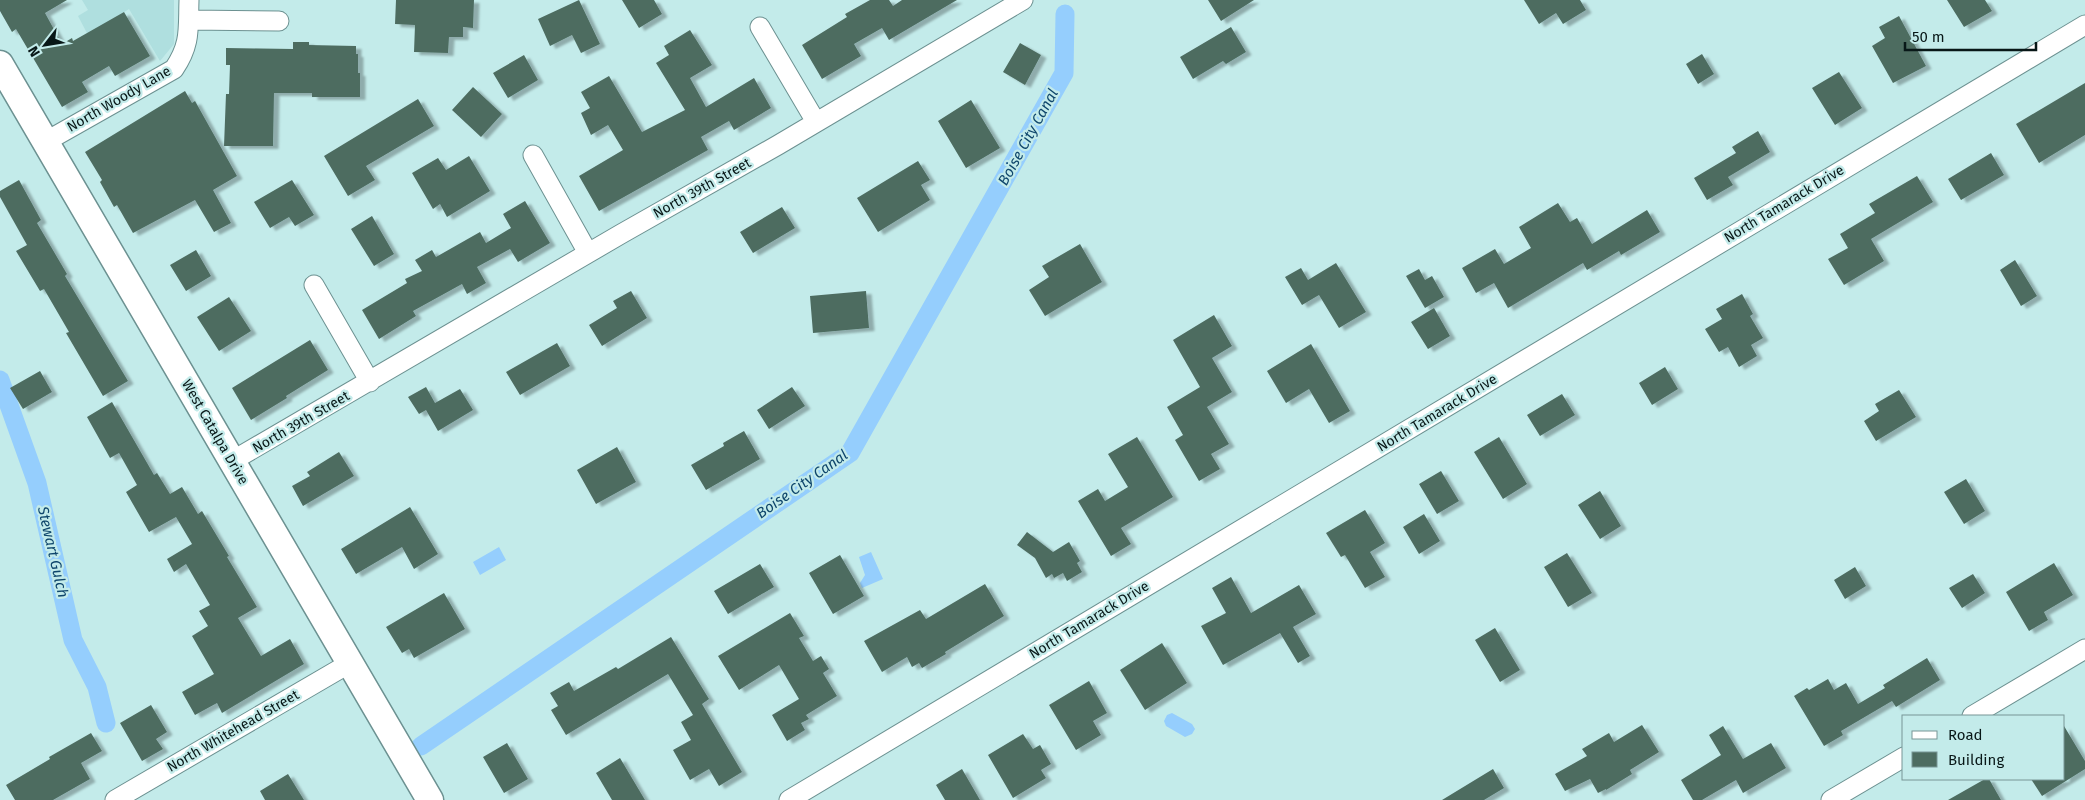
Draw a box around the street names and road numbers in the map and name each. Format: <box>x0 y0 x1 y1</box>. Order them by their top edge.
street label: North Woody Lane <box>64 62 174 136</box>
street label: North 39th Street <box>650 154 755 222</box>
street label: North Tamarack Drive <box>1721 161 1847 247</box>
street label: North Tamarack Drive <box>1374 370 1500 456</box>
street label: West Catalpa Drive <box>178 376 252 488</box>
street label: North 39th Street <box>249 387 353 457</box>
street label: North Tamarack Drive <box>1026 577 1152 663</box>
street label: North Whitehead Street <box>164 686 303 776</box>

